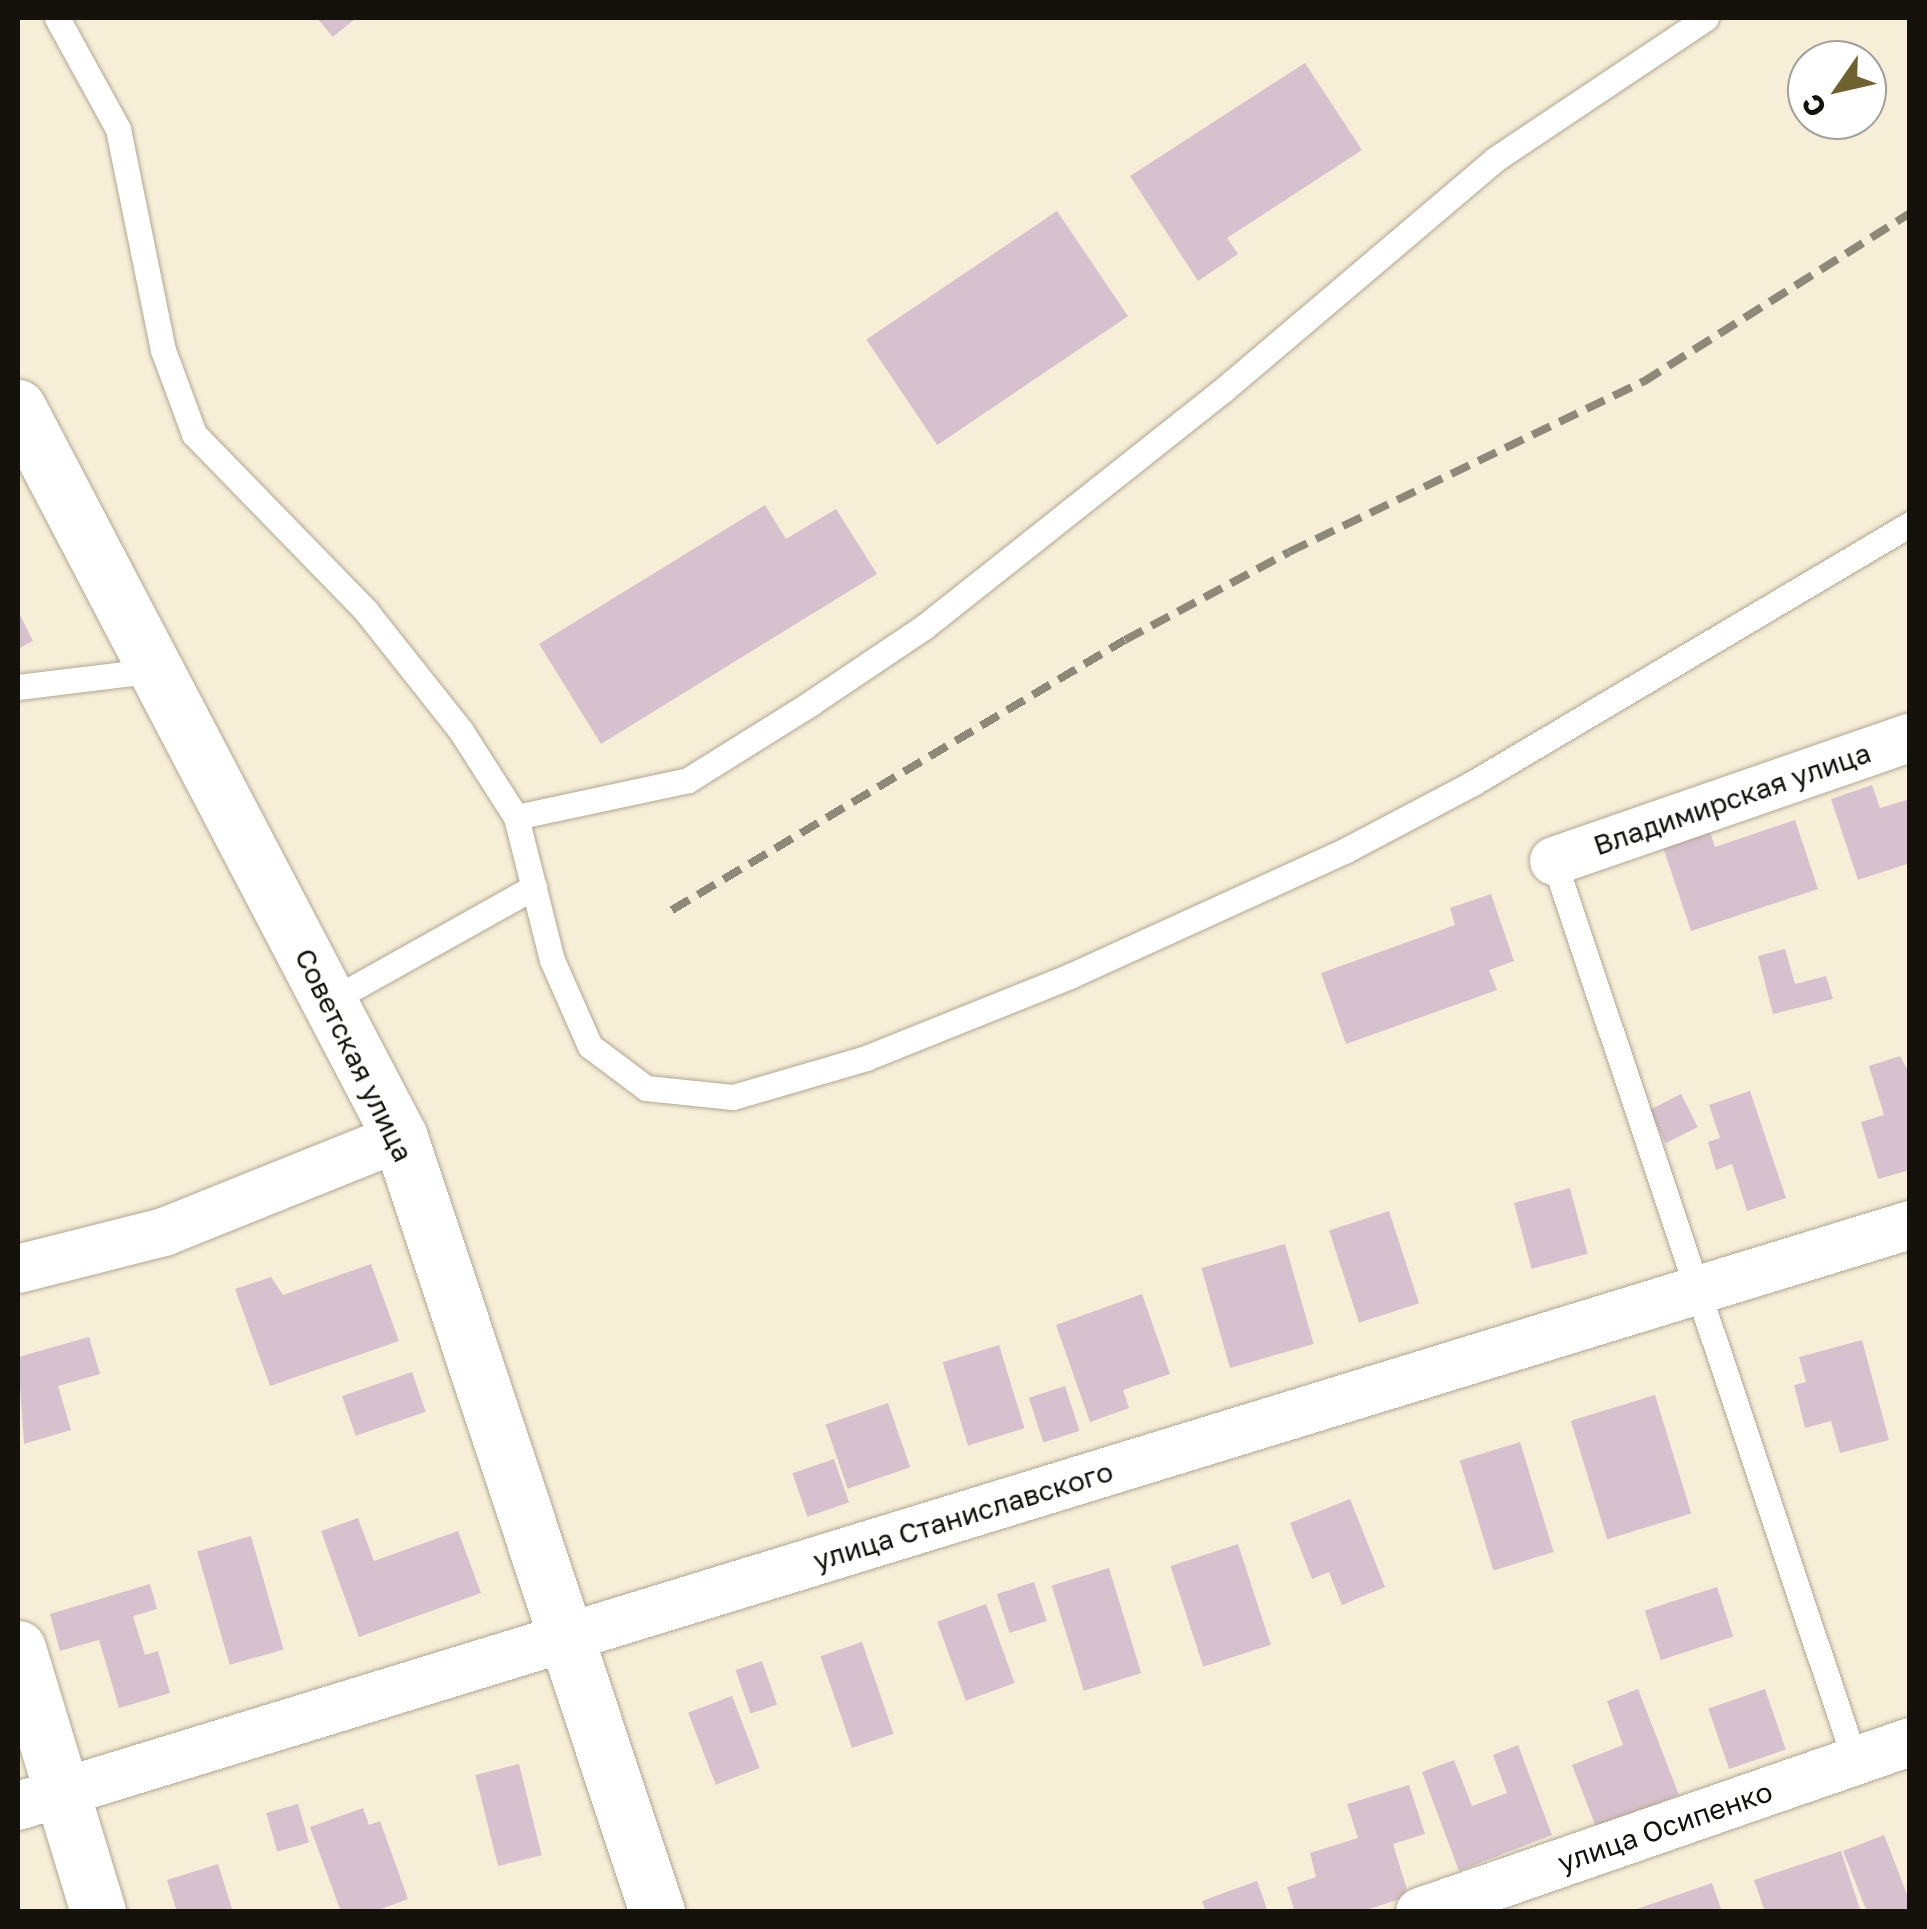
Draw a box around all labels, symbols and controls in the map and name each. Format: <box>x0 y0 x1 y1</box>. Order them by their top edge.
north arrow <box>1787 40 1887 140</box>
text: С <box>1794 88 1833 123</box>
street label: Владимирская улица <box>1589 736 1875 862</box>
street label: Советская улица <box>288 943 420 1167</box>
street label: улица Станиславского <box>809 1454 1117 1578</box>
street label: улица Осипенко <box>1553 1775 1777 1879</box>

